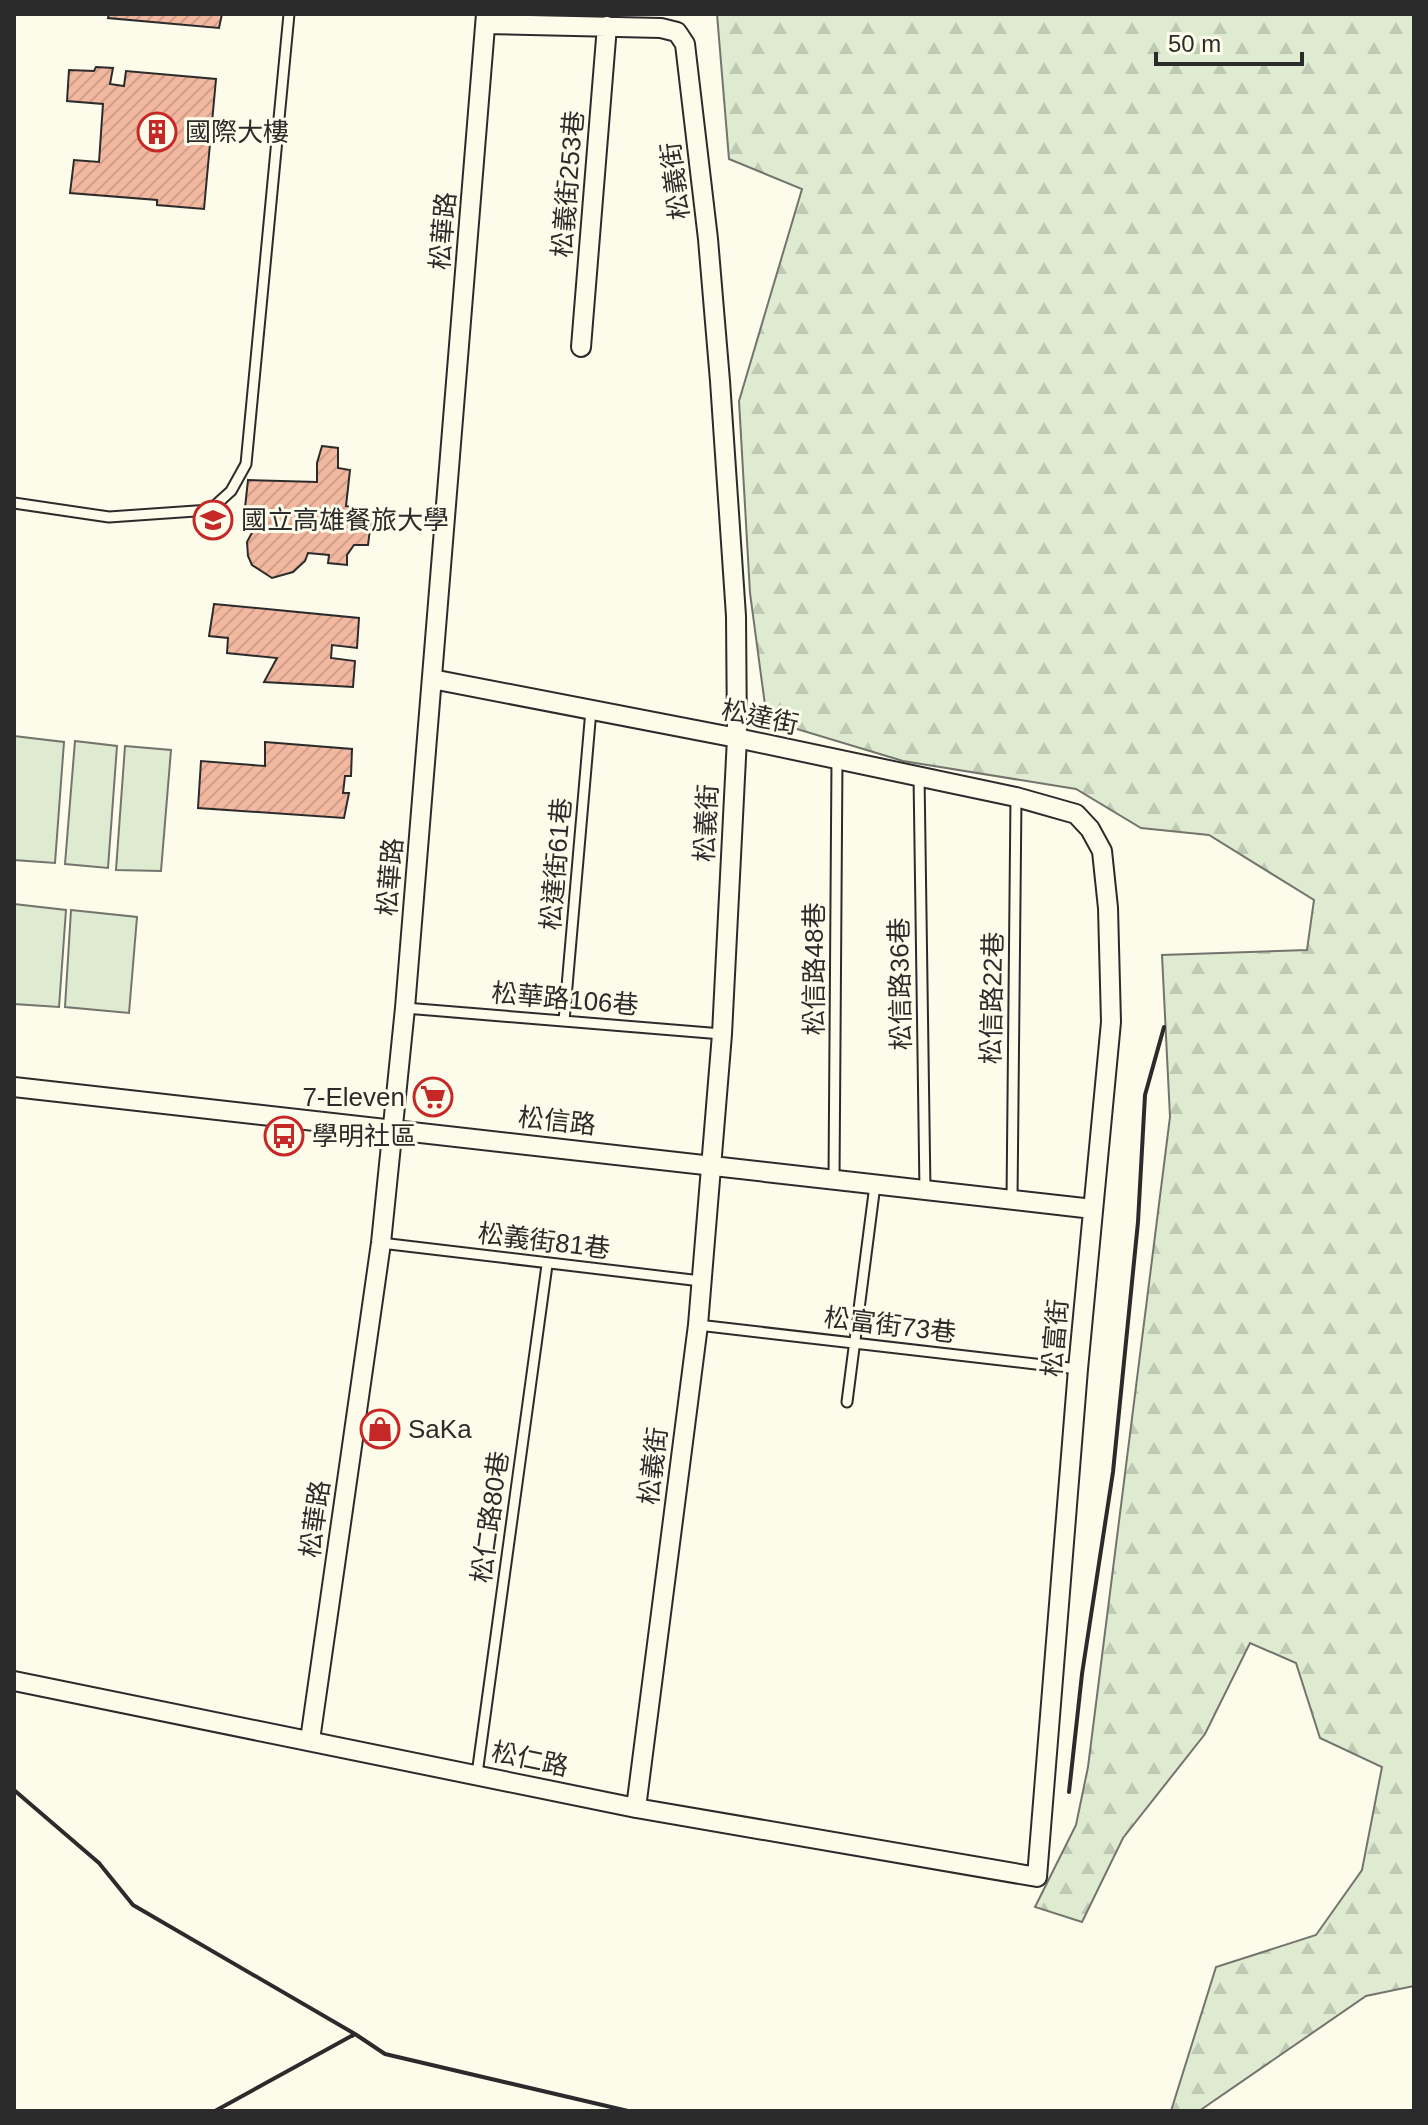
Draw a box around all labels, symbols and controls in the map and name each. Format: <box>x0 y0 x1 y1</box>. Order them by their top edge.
scale bar <box>1156 16 1302 66</box>
text: 50 m <box>1168 30 1221 57</box>
street label: 松義街253巷 <box>547 109 589 259</box>
building icon: 國際大樓 <box>136 111 178 153</box>
place label: 國際大樓 <box>185 117 289 147</box>
street label: 松義街 <box>655 140 695 222</box>
street label: 松華路 <box>425 191 461 271</box>
school or university icon: 國立高雄餐旅大學 <box>192 499 234 541</box>
place label: 國立高雄餐旅大學 <box>241 505 449 535</box>
street label: 松達街 <box>719 694 801 740</box>
street label: 松義街 <box>689 783 723 863</box>
street label: 松達街61巷 <box>535 796 577 932</box>
street label: 松華路 <box>372 837 408 917</box>
street label: 松信路48巷 <box>799 903 829 1035</box>
street label: 松信路36巷 <box>884 917 916 1051</box>
street label: 松信路22巷 <box>976 931 1008 1065</box>
street label: 松華路106巷 <box>490 978 640 1020</box>
supermarket icon: 7-Eleven <box>412 1076 454 1118</box>
place label: 7-Eleven <box>302 1082 405 1112</box>
street label: 松信路 <box>517 1102 597 1140</box>
bus stop icon: 學明社區 <box>263 1115 305 1157</box>
place label: 學明社區 <box>312 1121 416 1151</box>
street label: 松義街81巷 <box>476 1218 612 1264</box>
street label: 松富街 <box>1037 1298 1073 1378</box>
street label: 松富街73巷 <box>822 1302 958 1348</box>
shop icon: SaKa <box>359 1408 401 1450</box>
place label: SaKa <box>408 1414 472 1444</box>
street label: 松義街 <box>633 1425 673 1507</box>
street label: 松仁路80巷 <box>466 1449 514 1585</box>
street label: 松華路 <box>295 1478 335 1560</box>
street label: 松仁路 <box>489 1736 571 1782</box>

